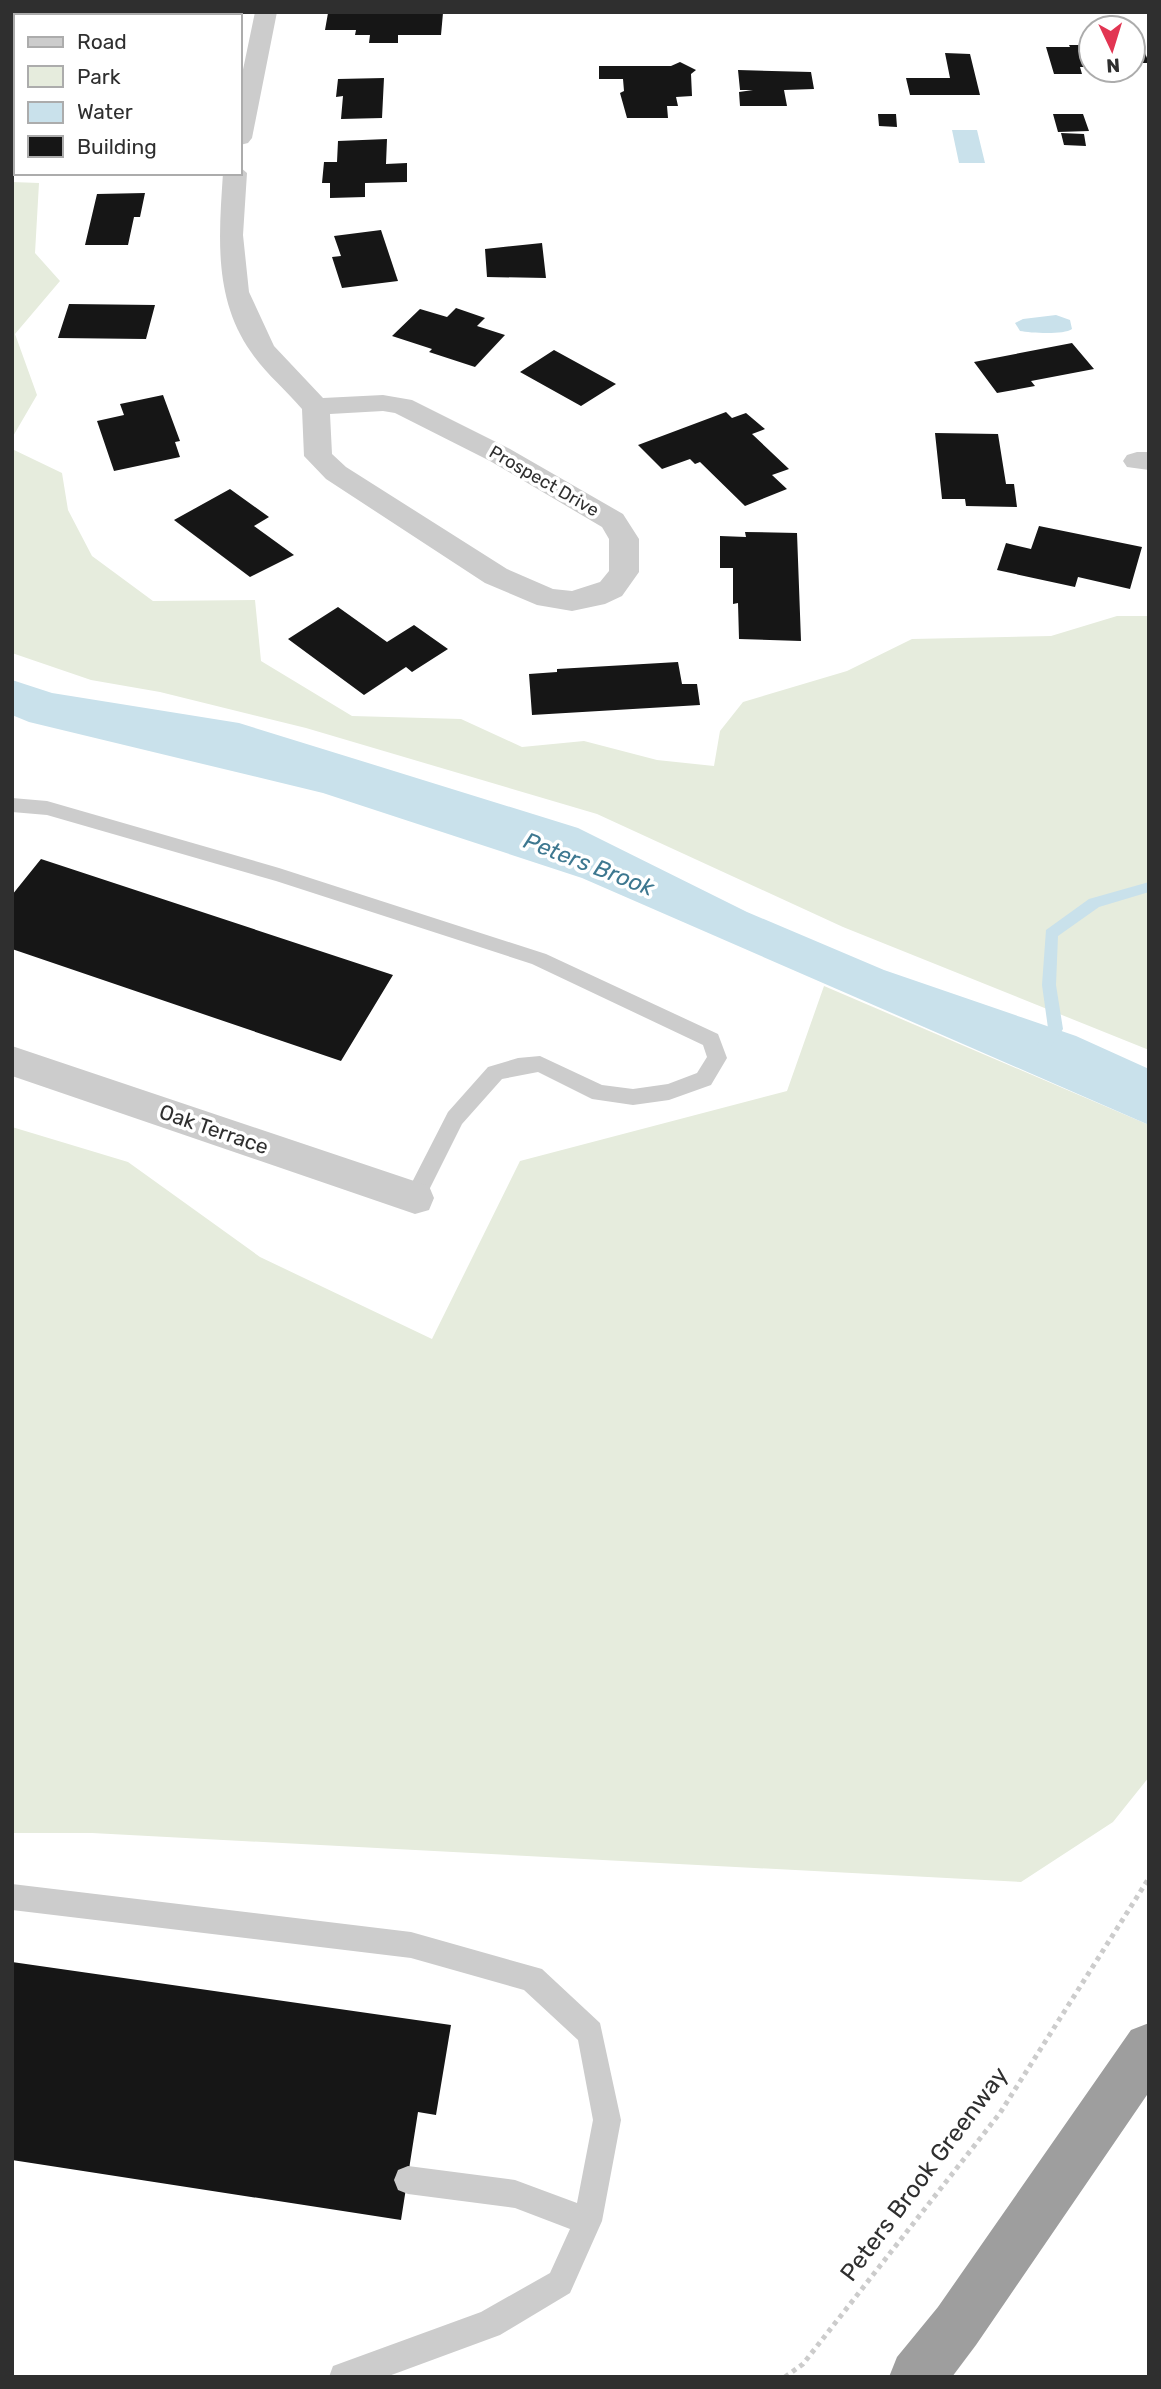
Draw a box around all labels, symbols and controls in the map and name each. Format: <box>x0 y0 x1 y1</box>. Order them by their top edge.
legend <box>14 14 242 175</box>
north arrow <box>1077 14 1147 84</box>
text: Road <box>77 29 127 54</box>
text: N <box>1106 54 1121 77</box>
text: Park <box>77 64 121 89</box>
text: Water <box>77 99 133 124</box>
text: Building <box>77 134 157 159</box>
street label: Prospect Drive <box>485 441 603 521</box>
water label: Peters Brook <box>520 826 659 902</box>
street label: Oak Terrace <box>156 1099 272 1159</box>
street label: Peters Brook Greenway <box>834 2061 1014 2287</box>

